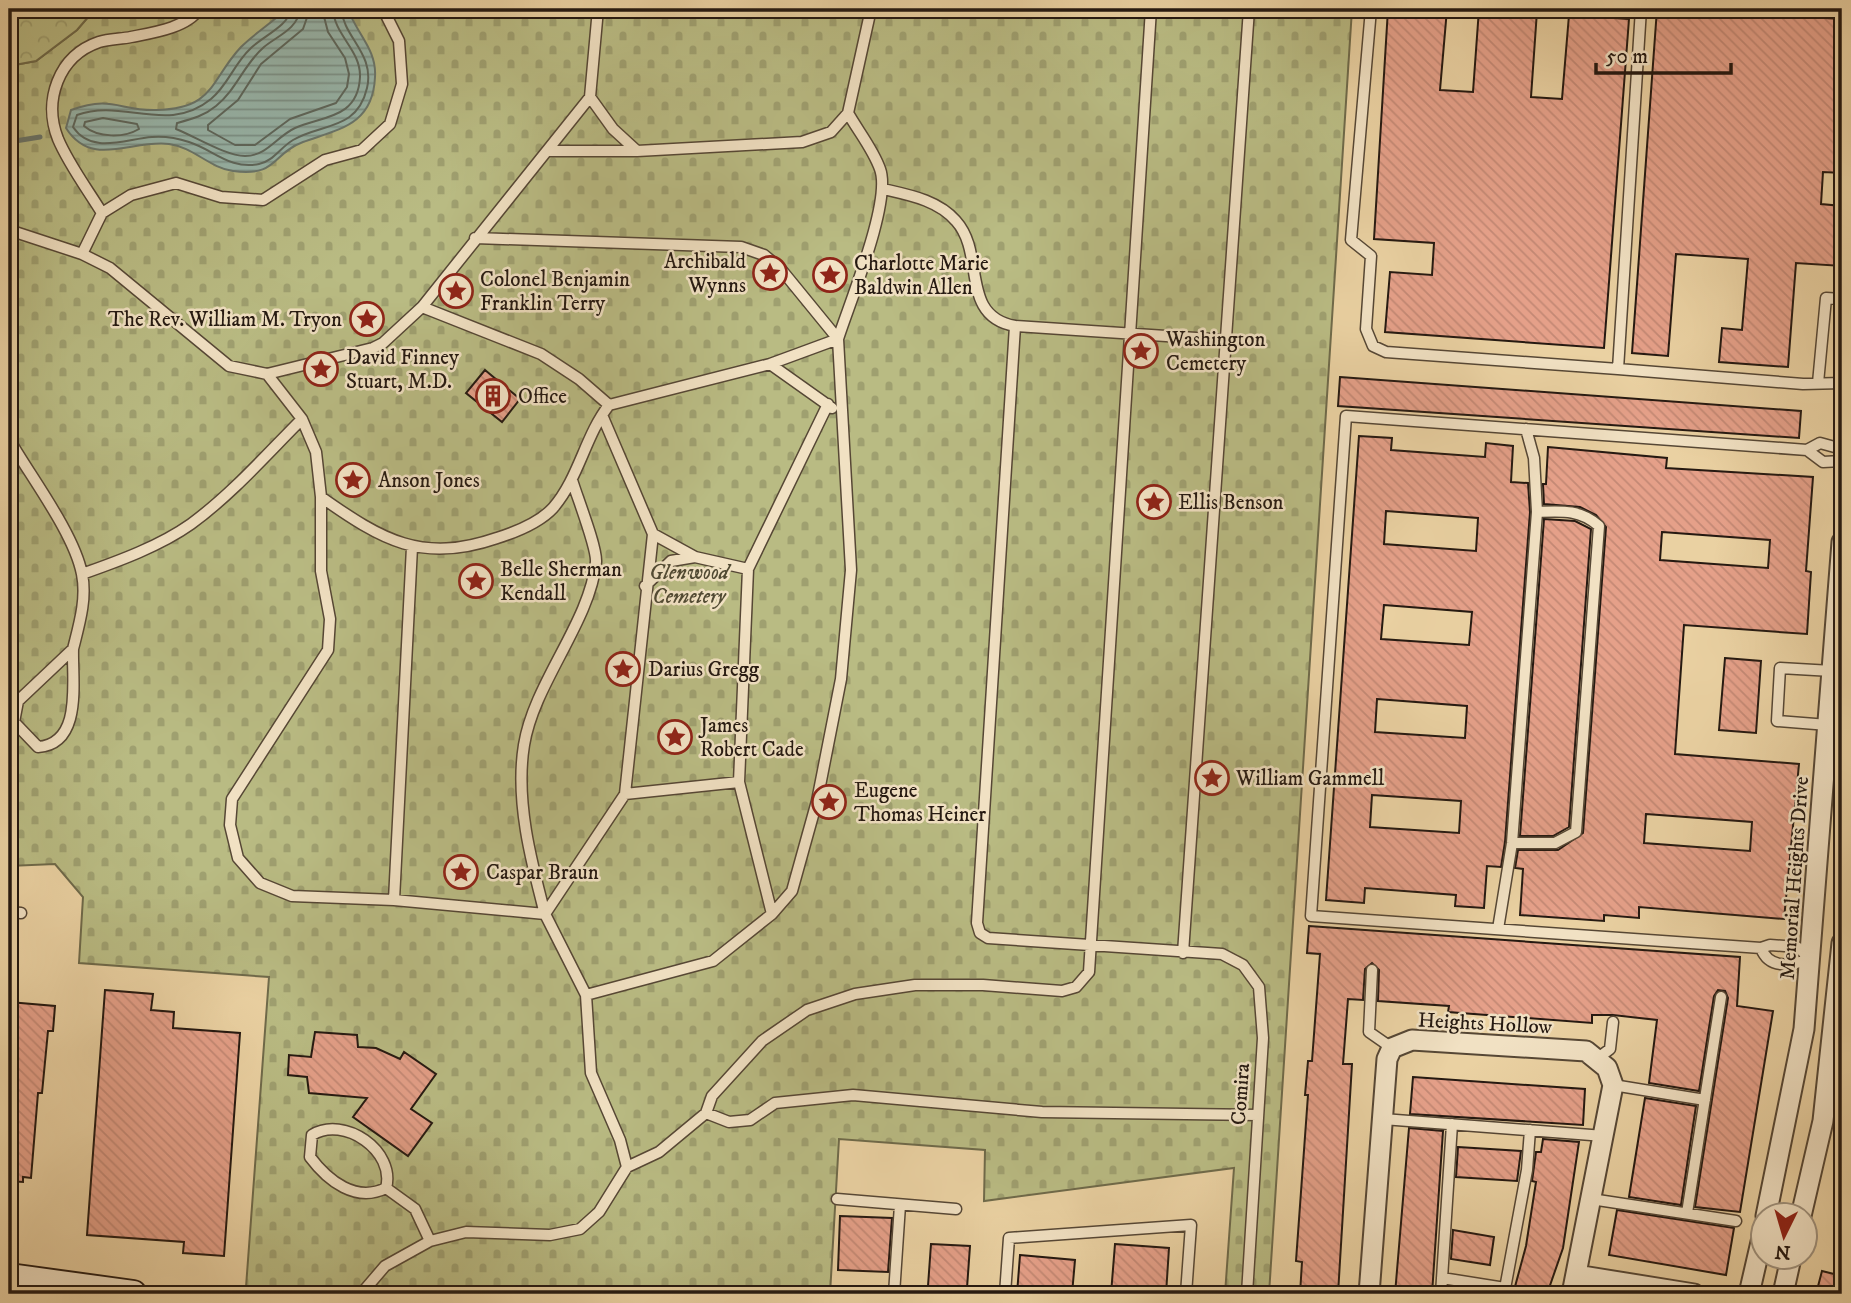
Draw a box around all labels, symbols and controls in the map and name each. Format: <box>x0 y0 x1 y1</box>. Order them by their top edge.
scale bar <box>1596 32 1730 76</box>
text: 50 m <box>1606 44 1648 70</box>
place label: Archibald Wynns <box>664 249 747 299</box>
place label: Charlotte Marie Baldwin Allen <box>854 251 989 301</box>
place icon: Archibald Wynns <box>751 254 789 292</box>
place icon: Charlotte Marie Baldwin Allen <box>811 256 849 294</box>
place label: Colonel Benjamin Franklin Terry <box>480 267 630 317</box>
place icon: Colonel Benjamin Franklin Terry <box>437 272 475 310</box>
place icon: The Rev. William M. Tryon <box>348 300 386 338</box>
place label: The Rev. William M. Tryon <box>108 307 342 333</box>
place label: Washington Cemetery <box>1165 327 1265 377</box>
place icon: Washington Cemetery <box>1122 332 1160 370</box>
place label: David Finney Stuart, M.D. <box>346 345 460 395</box>
place icon: David Finney Stuart, M.D. <box>302 350 340 388</box>
building icon: Office <box>474 377 512 415</box>
place label: Office <box>518 384 567 410</box>
place icon: Anson Jones <box>334 461 372 499</box>
place label: Anson Jones <box>378 468 480 494</box>
place icon: Ellis Benson <box>1135 483 1173 521</box>
place label: Ellis Benson <box>1178 490 1284 516</box>
place label: Belle Sherman Kendall <box>500 557 622 607</box>
park label: Glenwood Cemetery <box>649 560 732 610</box>
place icon: Belle Sherman Kendall <box>457 562 495 600</box>
place icon: Darius Gregg <box>604 650 642 688</box>
place label: Darius Gregg <box>648 657 760 683</box>
place label: James Robert Cade <box>698 713 804 763</box>
place icon: James Robert Cade <box>656 718 694 756</box>
place icon: William Gammell <box>1193 759 1231 797</box>
place label: William Gammell <box>1235 766 1385 792</box>
street label: Memorial Heights Drive <box>1775 775 1815 981</box>
place label: Eugene Thomas Heiner <box>854 778 986 828</box>
place icon: Eugene Thomas Heiner <box>810 783 848 821</box>
place icon: Caspar Braun <box>442 853 480 891</box>
place label: Caspar Braun <box>486 860 599 886</box>
street label: Heights Hollow <box>1417 1008 1553 1041</box>
street label: Comira <box>1226 1062 1256 1126</box>
north arrow <box>1750 1202 1820 1272</box>
text: N <box>1773 1239 1791 1264</box>

